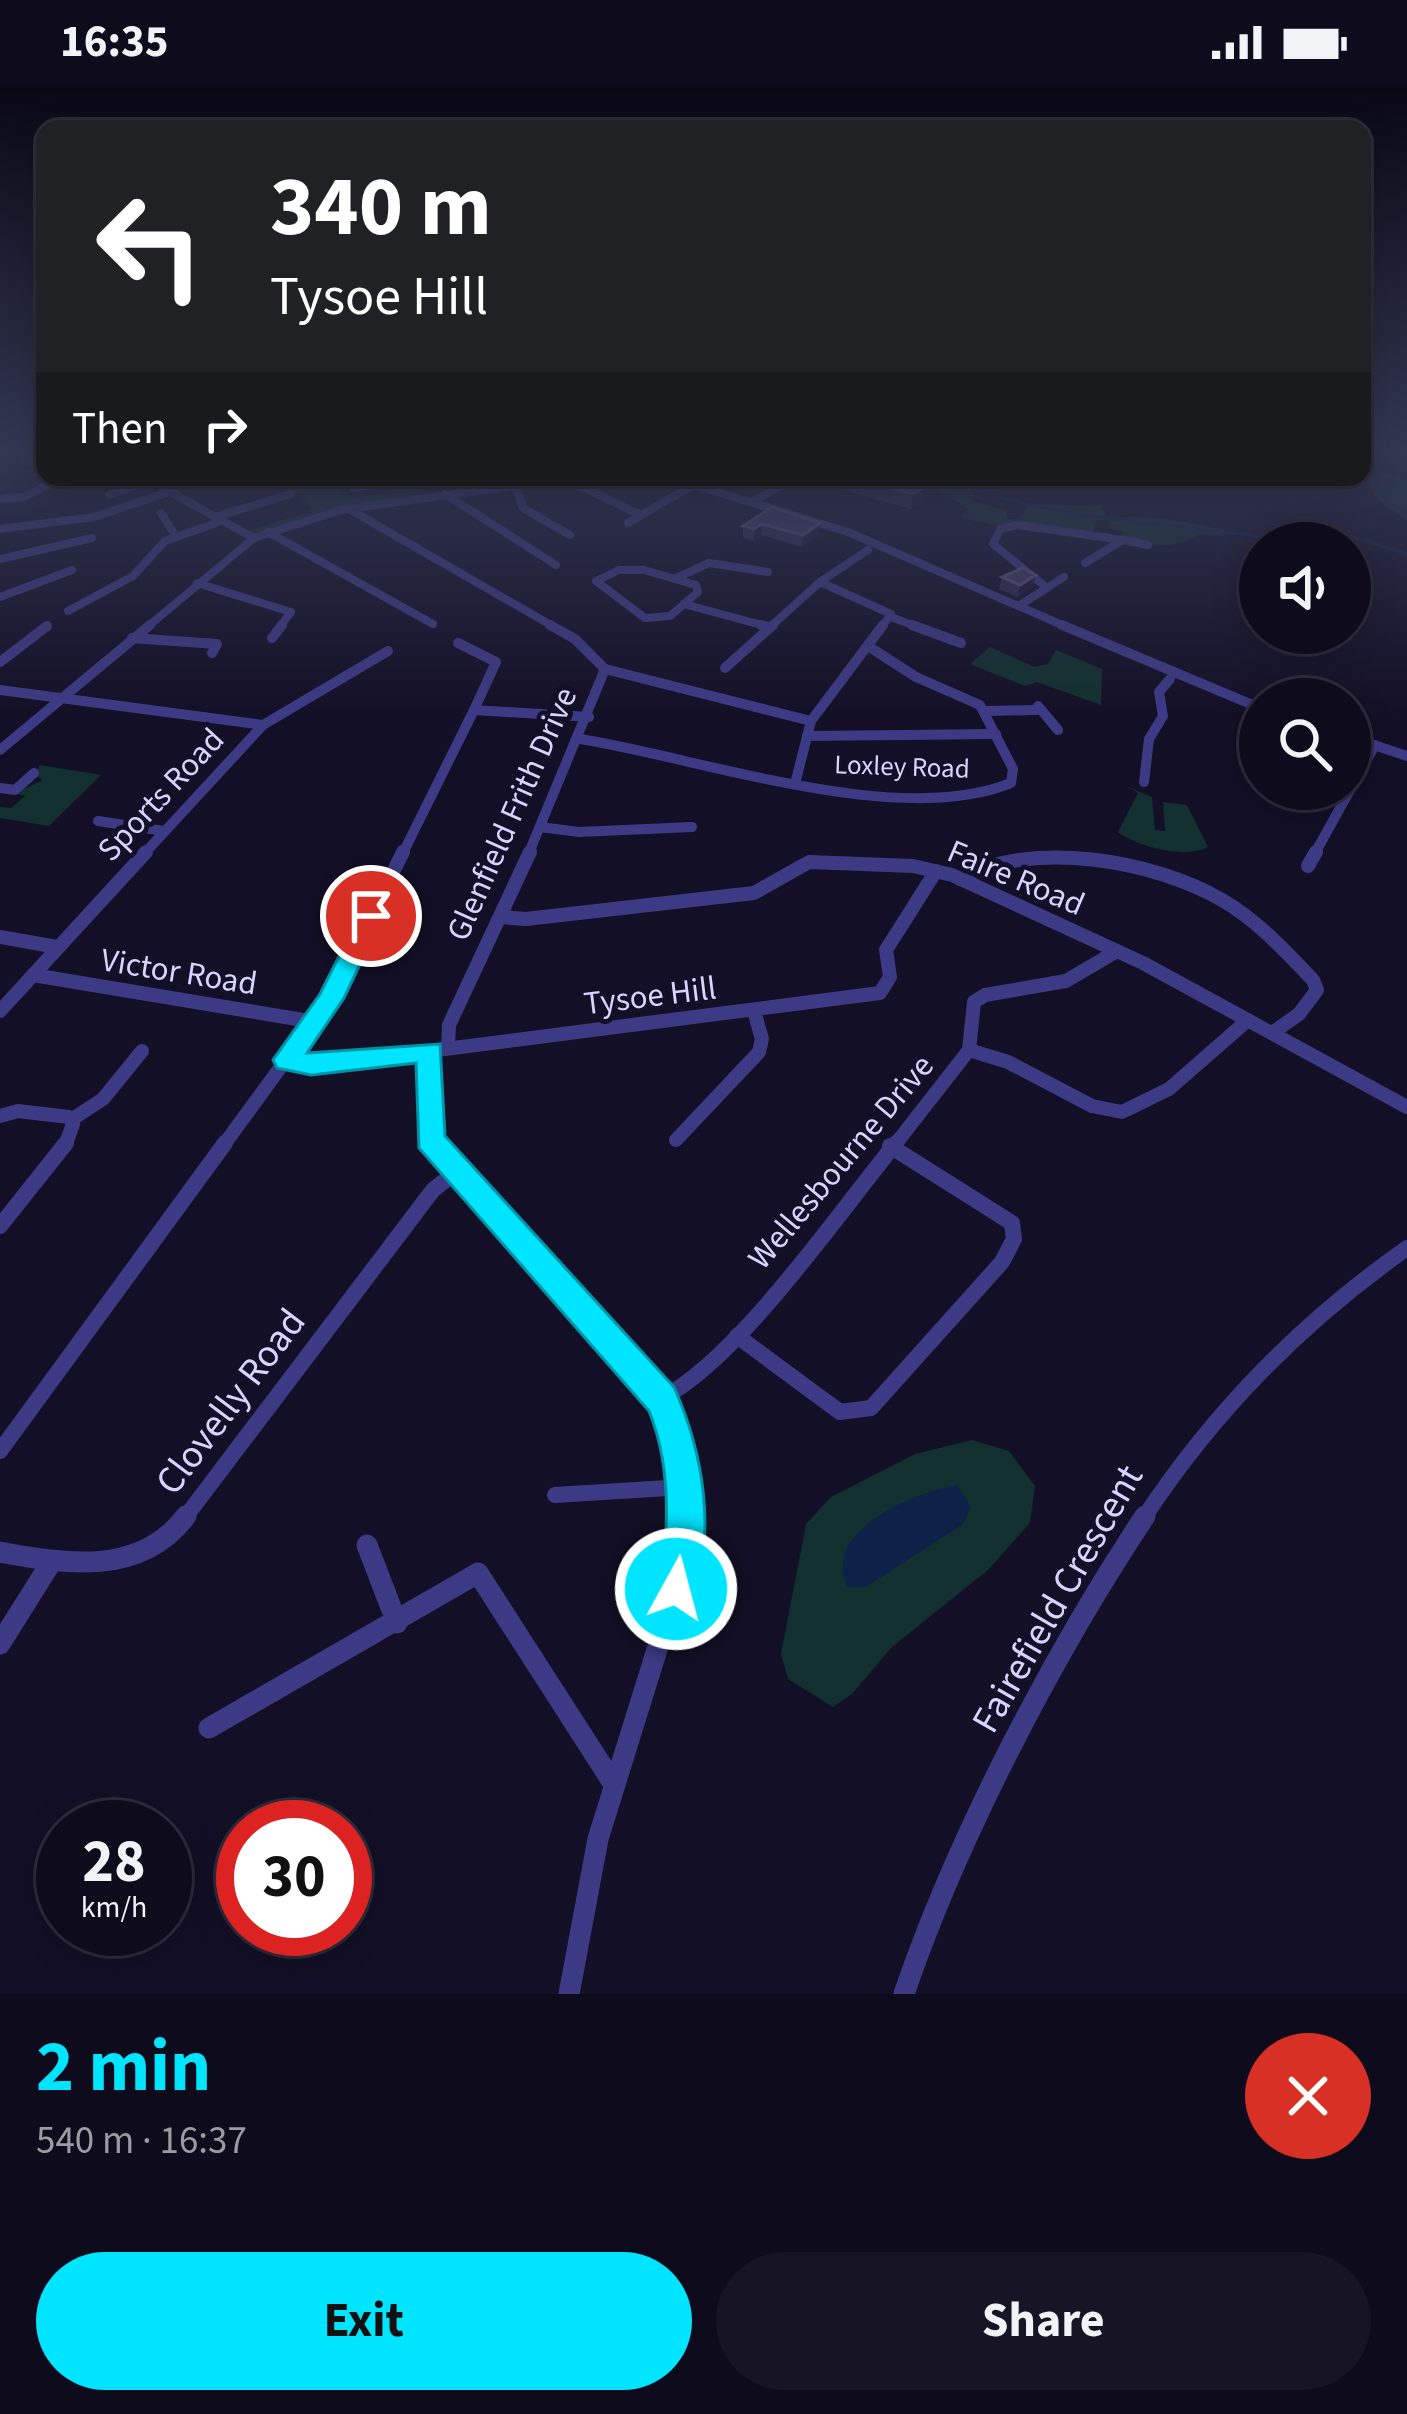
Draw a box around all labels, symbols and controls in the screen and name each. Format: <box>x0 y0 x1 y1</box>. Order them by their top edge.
text: 16:35 <box>60 10 169 74</box>
text: 340 m <box>270 148 492 268</box>
icon: left <box>72 168 228 324</box>
text: Tysoe Hill <box>270 259 488 336</box>
icon: right <box>192 396 258 462</box>
text: Then <box>72 397 168 461</box>
map controls <box>1239 522 1371 810</box>
button: sound <box>1239 522 1371 654</box>
button: search <box>1239 678 1371 810</box>
street label: Glenfield Frith Drive <box>435 680 589 948</box>
street label: Sports Road <box>87 718 235 872</box>
street label: Loxley Road <box>834 745 970 789</box>
street label: Faire Road <box>940 828 1092 928</box>
pin <box>320 865 422 967</box>
icon: arrive <box>338 883 404 949</box>
street label: Victor Road <box>98 936 260 1008</box>
street label: Tysoe Hill <box>581 965 719 1027</box>
street label: Wellesbourne Drive <box>737 1044 945 1280</box>
street label: Clovelly Road <box>142 1297 320 1507</box>
street label: Fairefield Crescent <box>958 1455 1158 1743</box>
position arrow <box>613 1526 739 1652</box>
speed limit sign: 30 <box>216 1800 372 1956</box>
text: 28 <box>82 1820 146 1905</box>
text: km/h <box>81 1886 147 1929</box>
text: 2 min <box>36 2016 211 2119</box>
button: close <box>1245 2033 1371 2159</box>
text: 540 m · 16:37 <box>36 2113 247 2169</box>
button: Exit <box>36 2252 692 2390</box>
button: Share <box>716 2252 1371 2390</box>

